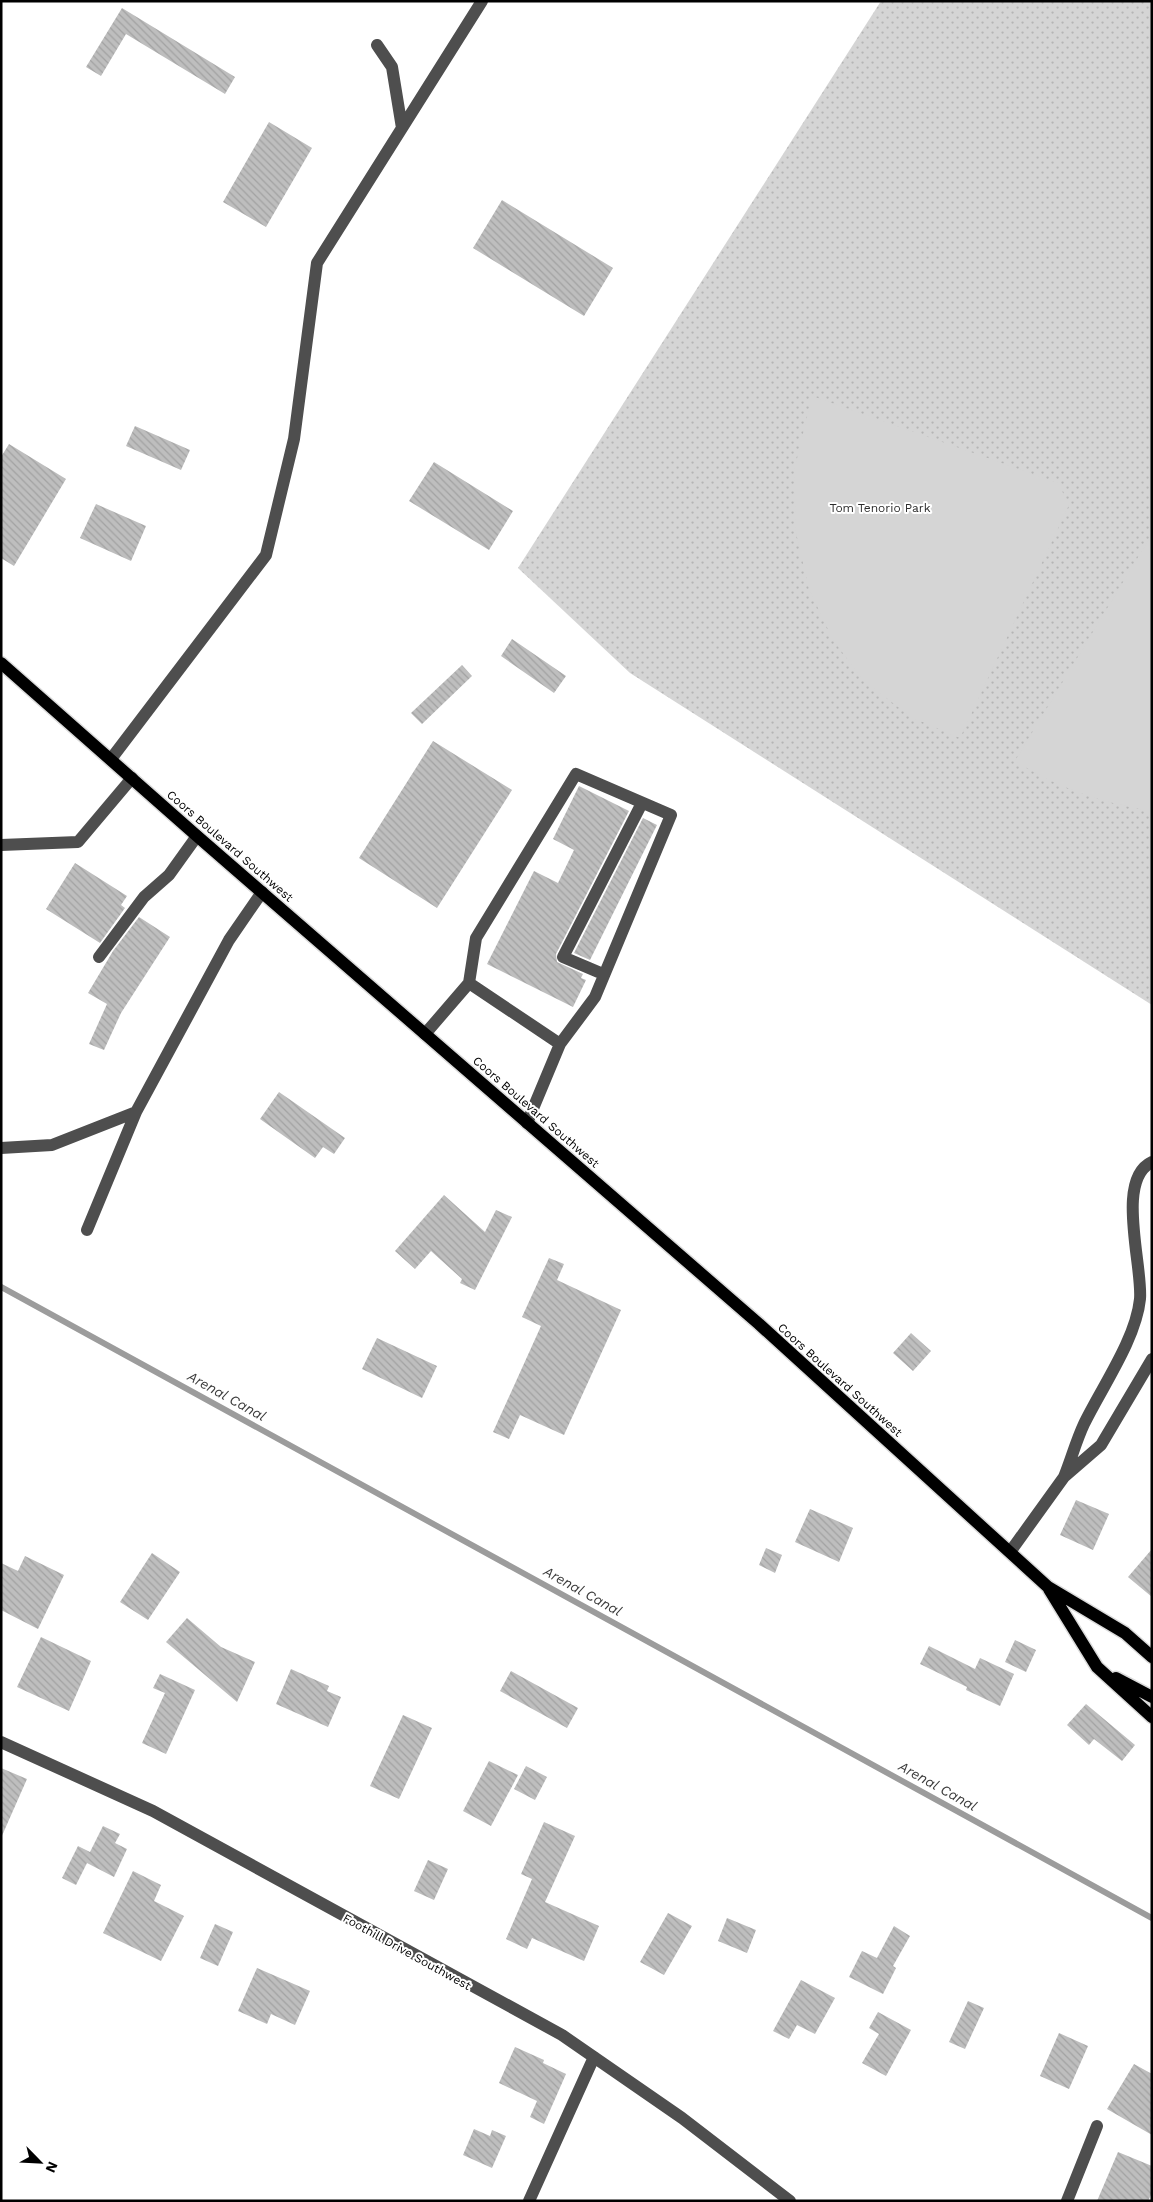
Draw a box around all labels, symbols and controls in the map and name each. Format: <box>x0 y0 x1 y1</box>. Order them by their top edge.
park label: Tom Tenorio Park <box>829 501 931 515</box>
street label: Coors Boulevard Southwest <box>164 787 296 905</box>
street label: Coors Boulevard Southwest <box>470 1053 602 1171</box>
street label: Coors Boulevard Southwest <box>775 1320 905 1440</box>
water label: Arenal Canal <box>184 1367 269 1424</box>
water label: Arenal Canal <box>540 1562 625 1619</box>
water label: Arenal Canal <box>895 1757 980 1814</box>
street label: Foothill Drive Southwest <box>340 1911 474 1993</box>
north arrow <box>15 2137 65 2187</box>
text: N <box>42 2159 61 2175</box>

